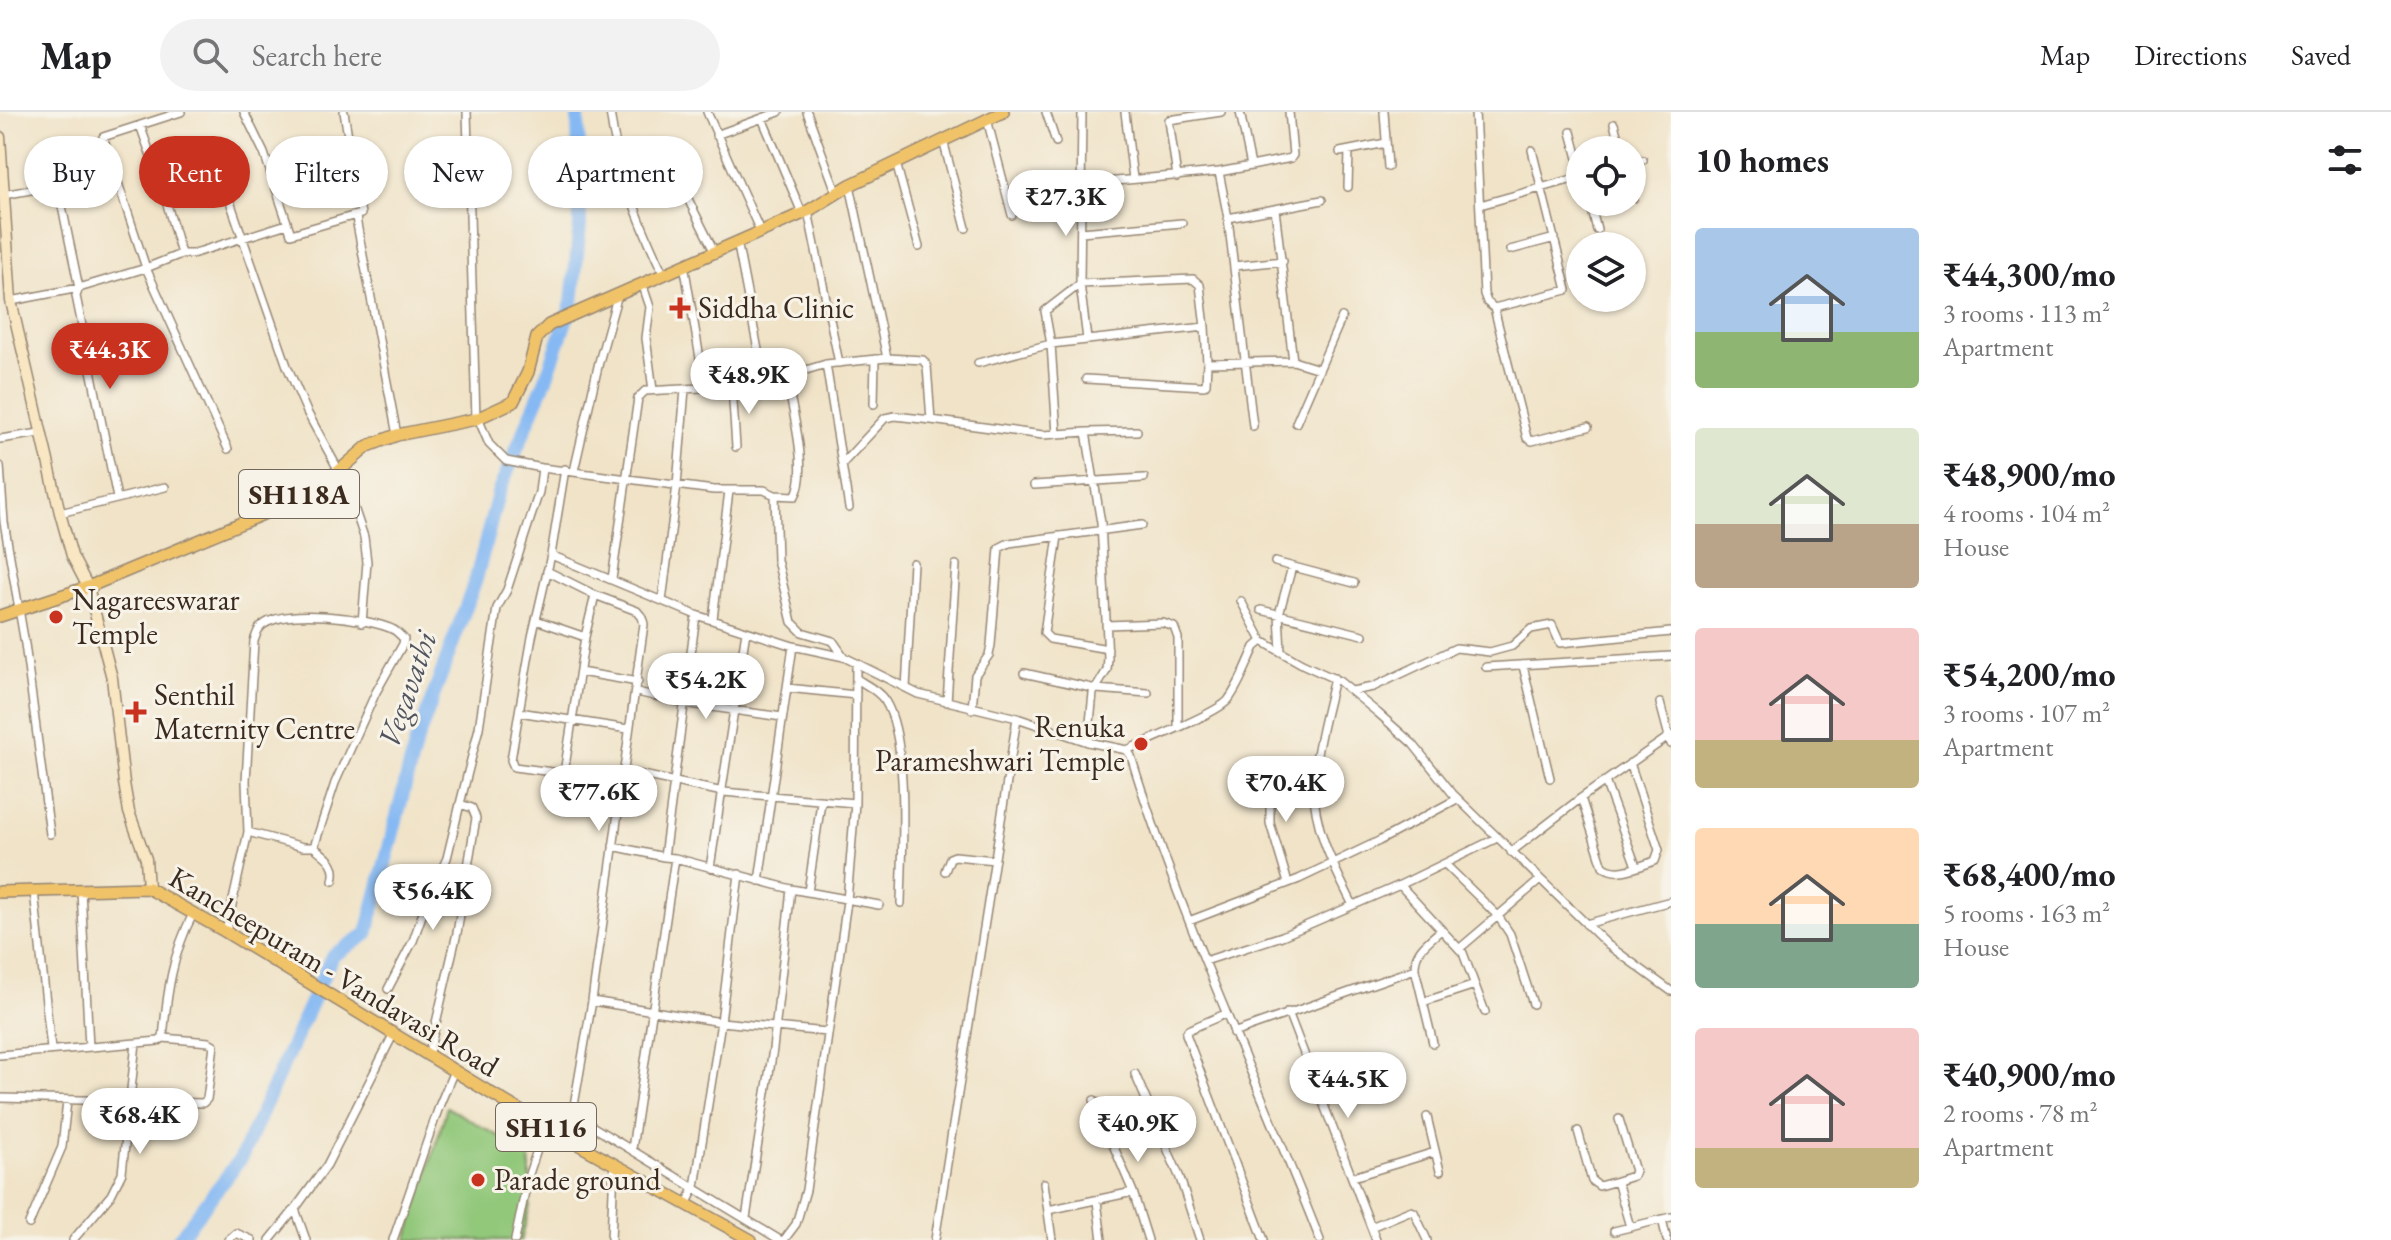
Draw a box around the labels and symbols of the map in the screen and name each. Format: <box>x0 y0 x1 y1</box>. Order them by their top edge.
pin: ₹27.3K <box>1001 170 1131 238</box>
place label: Siddha Clinic <box>698 288 854 327</box>
marker: Siddha Clinic <box>669 297 691 319</box>
pin: ₹44.3K <box>45 323 175 391</box>
pin: ₹48.9K <box>684 348 814 416</box>
road number: SH118A <box>239 470 359 518</box>
place label: Nagareeswarar Temple <box>72 580 240 653</box>
marker: Nagareeswarar Temple <box>47 608 65 626</box>
water label: Vegavathi <box>368 624 447 753</box>
pin: ₹54.2K <box>641 653 771 721</box>
place label: Senthil Maternity Centre <box>154 675 355 748</box>
marker: Senthil Maternity Centre <box>125 701 147 723</box>
place label: Renuka Parameshwari Temple <box>875 707 1125 780</box>
marker: Renuka Parameshwari Temple <box>1132 735 1150 753</box>
pin: ₹70.4K <box>1221 756 1351 824</box>
pin: ₹77.6K <box>534 765 664 833</box>
street label: Kancheepuram - Vandavasi Road <box>162 858 507 1086</box>
pin: ₹56.4K <box>368 864 498 932</box>
pin: ₹44.5K <box>1283 1052 1413 1120</box>
pin: ₹68.4K <box>75 1088 205 1156</box>
pin: ₹40.9K <box>1073 1096 1203 1164</box>
road number: SH116 <box>496 1103 596 1151</box>
place label: Parade ground <box>494 1160 661 1199</box>
marker: Parade ground <box>469 1171 487 1189</box>

